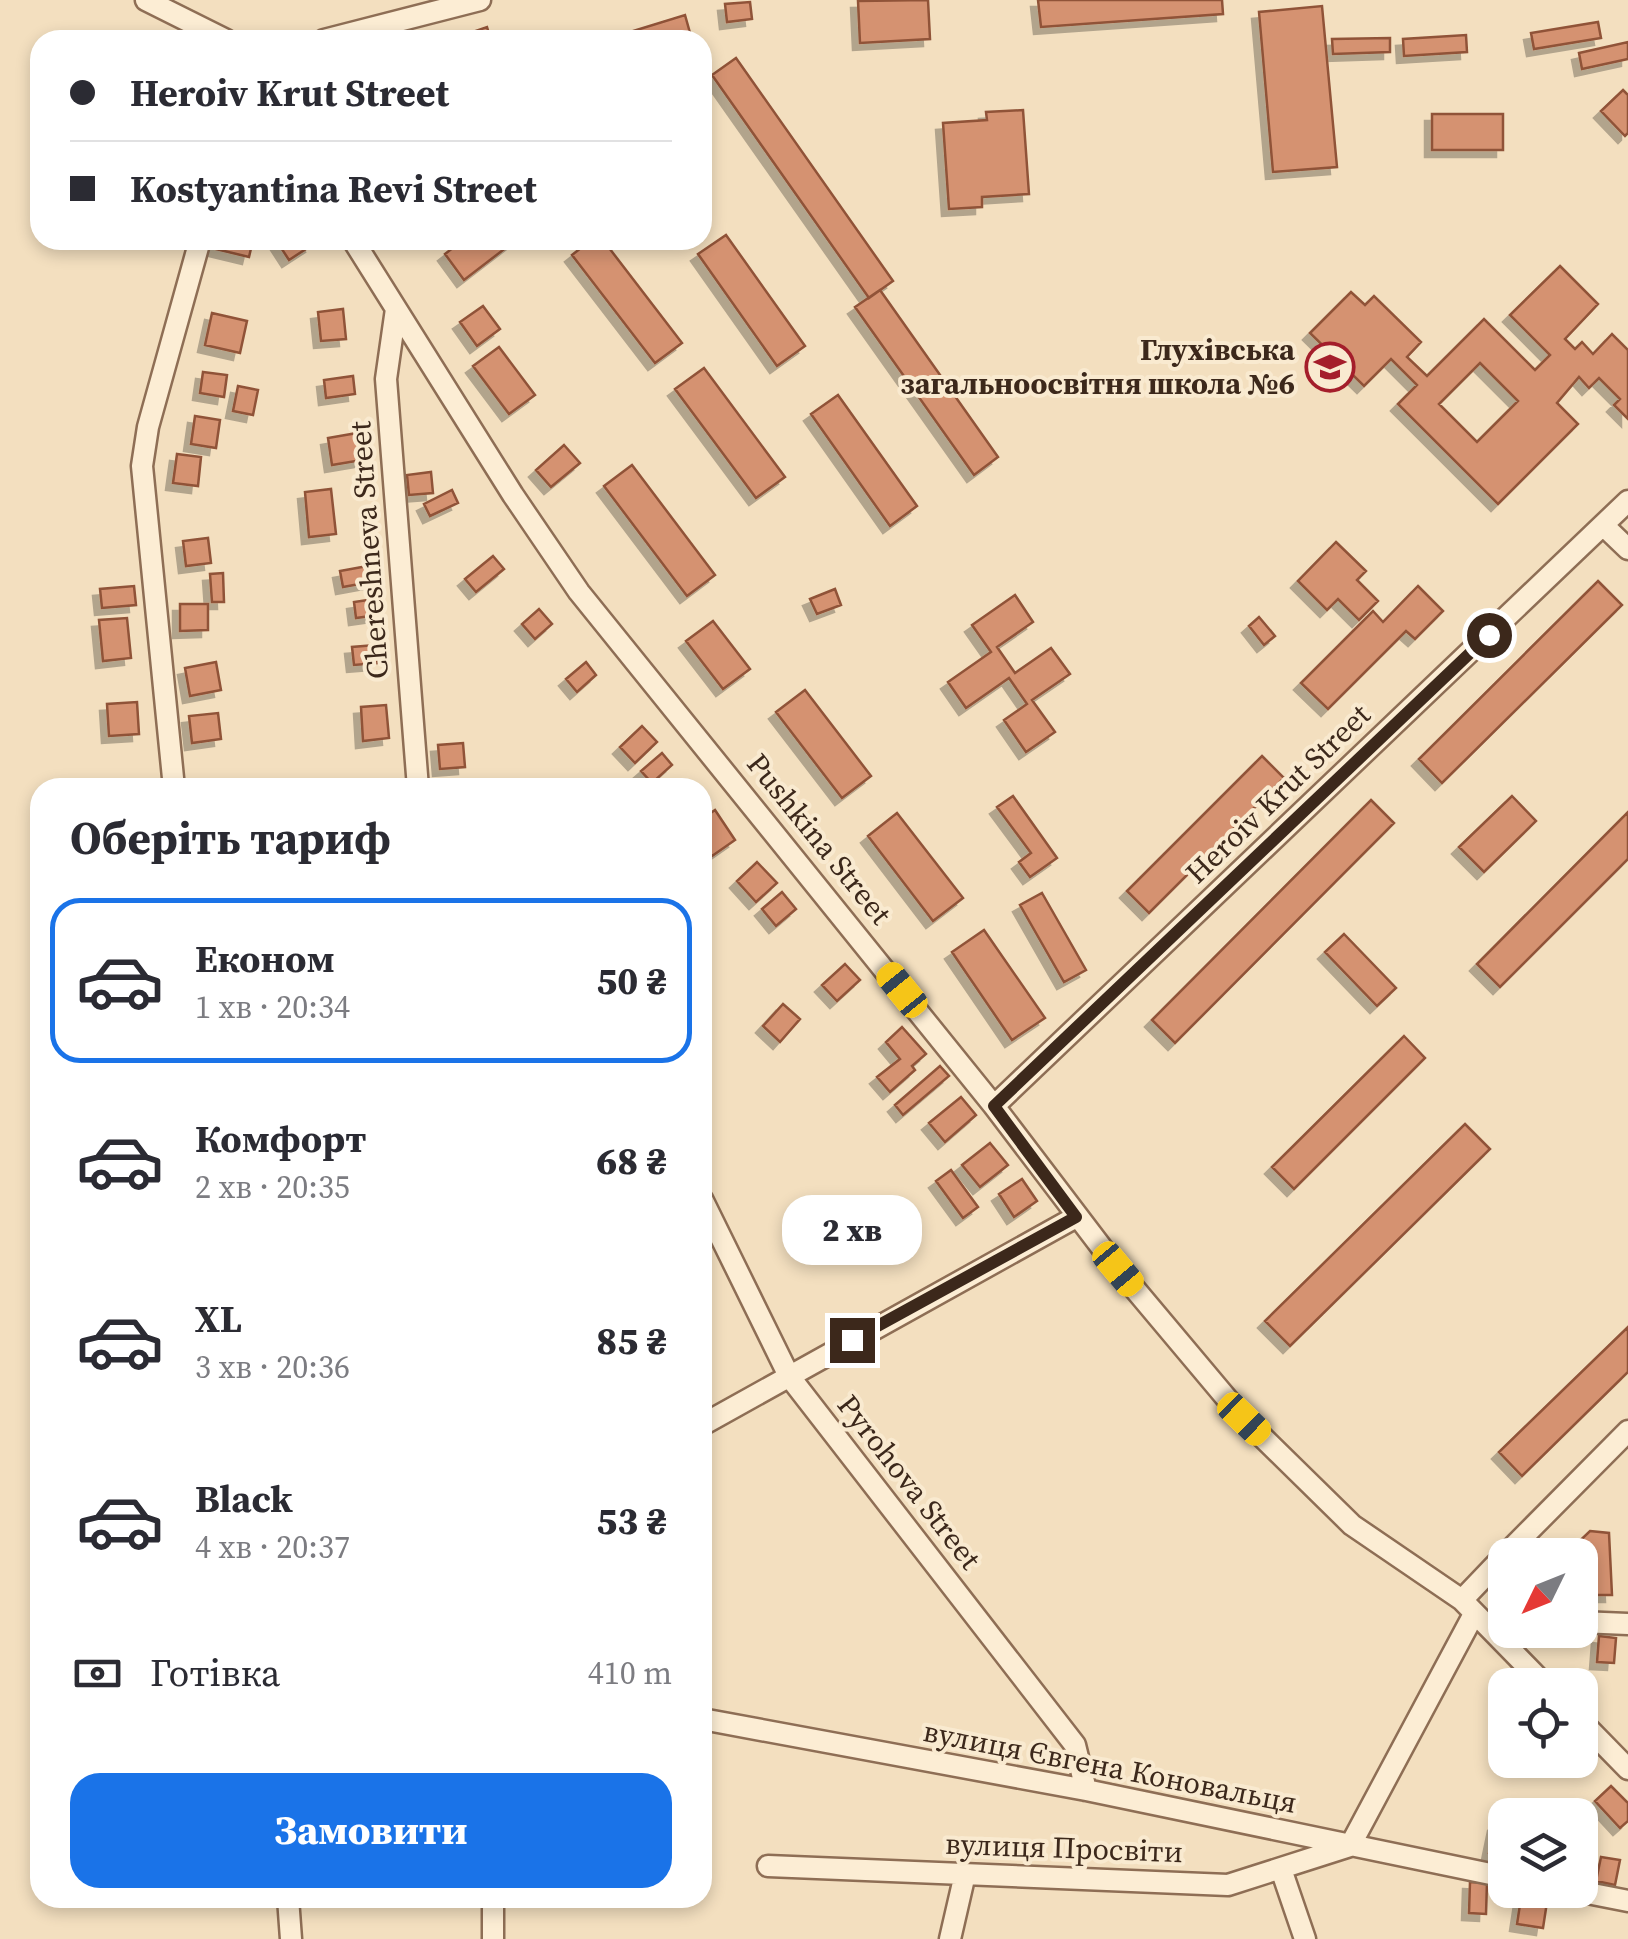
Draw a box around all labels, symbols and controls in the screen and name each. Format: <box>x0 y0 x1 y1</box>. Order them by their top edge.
text: Heroiv Krut Street <box>130 67 449 119</box>
text: Kostyantina Revi Street <box>130 163 537 215</box>
place label: Глухівська загальноосвітня школа №6 <box>901 329 1296 404</box>
school or university icon: Глухівська загальноосвітня школа №6 <box>1304 341 1356 393</box>
street label: Chereshneva Street <box>339 419 398 680</box>
route start <box>1467 613 1512 658</box>
street label: Heroiv Krut Street <box>1176 695 1379 893</box>
street label: Pushkina Street <box>738 744 901 933</box>
text: Оберіть тариф <box>70 807 391 869</box>
text: Економ <box>195 933 335 985</box>
icon: car <box>75 936 165 1026</box>
text: 50 ₴ <box>596 955 667 1007</box>
car <box>871 957 933 1023</box>
text: 1 хв · 20:34 <box>195 985 350 1029</box>
text: Комфорт <box>195 1113 366 1165</box>
icon: car <box>75 1116 165 1206</box>
text: 68 ₴ <box>596 1135 667 1187</box>
text: 2 хв · 20:35 <box>195 1165 350 1209</box>
callout: 2 хв <box>782 1195 922 1265</box>
text: 2 хв <box>822 1208 882 1252</box>
car <box>1087 1236 1149 1302</box>
text: XL <box>195 1293 242 1345</box>
icon: car <box>75 1296 165 1386</box>
text: 85 ₴ <box>596 1315 667 1367</box>
route end <box>830 1318 875 1363</box>
text: 3 хв · 20:36 <box>195 1345 350 1389</box>
street label: Pyrohova Street <box>828 1386 991 1578</box>
car <box>1212 1387 1276 1451</box>
text: Black <box>195 1473 293 1525</box>
icon: car <box>75 1476 165 1566</box>
text: 53 ₴ <box>596 1495 667 1547</box>
text: 4 хв · 20:37 <box>195 1525 350 1569</box>
north arrow <box>1488 1538 1598 1648</box>
map controls <box>1488 1538 1598 1908</box>
icon: cash <box>70 1646 125 1701</box>
text: Готівка <box>150 1647 280 1699</box>
text: 410 m <box>588 1651 672 1695</box>
button: locate <box>1488 1668 1598 1778</box>
street label: вулиця Євгена Коновальця <box>920 1710 1300 1823</box>
button: Замовити <box>70 1773 672 1888</box>
button: layers <box>1488 1798 1598 1908</box>
street label: вулиця Просвіти <box>944 1823 1184 1872</box>

